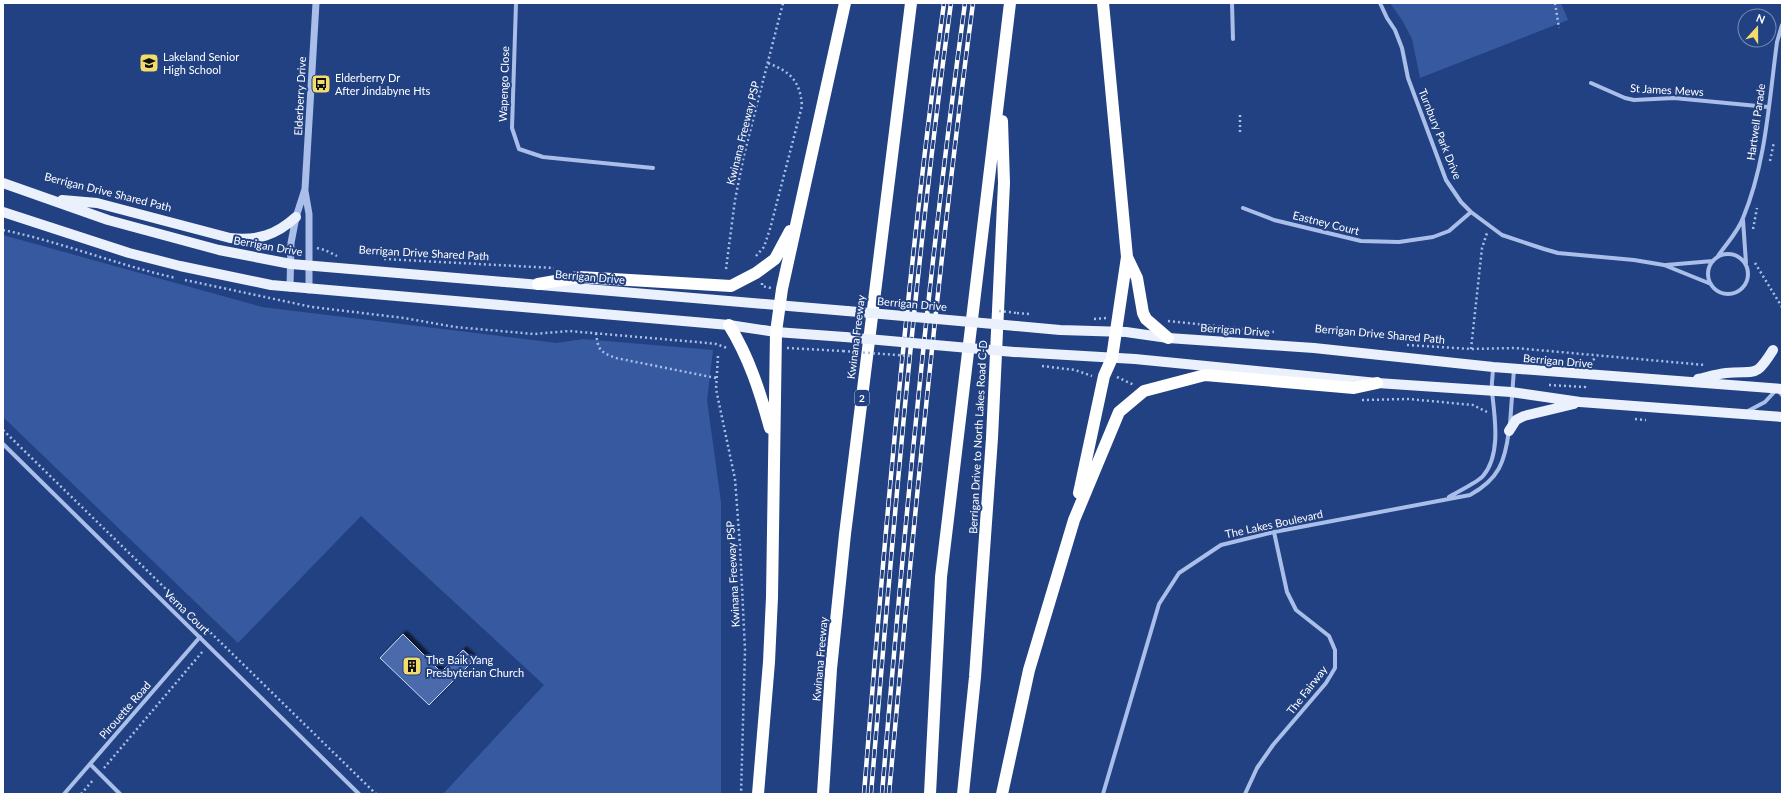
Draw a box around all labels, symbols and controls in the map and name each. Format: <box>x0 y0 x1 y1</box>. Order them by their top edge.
north arrow <box>1737 8 1777 48</box>
text: N <box>1754 11 1767 26</box>
street label: Wapengo Close <box>496 46 511 122</box>
place label: Lakeland Senior High School <box>163 50 239 76</box>
school or university icon: Lakeland Senior High School <box>138 52 160 74</box>
street label: Elderberry Drive <box>291 56 308 136</box>
place label: Elderberry Dr After Jindabyne Hts <box>335 71 430 97</box>
bus stop icon: Elderberry Dr After Jindabyne Hts <box>310 73 332 95</box>
street label: Kwinana Freeway PSP <box>723 79 762 186</box>
street label: St James Mews <box>1630 81 1704 98</box>
street label: Hartwell Parade <box>1744 83 1767 161</box>
street label: Turnbury Park Drive <box>1416 87 1465 181</box>
street label: Berrigan Drive Shared Path <box>43 169 173 214</box>
street label: Eastney Court <box>1292 208 1361 237</box>
street label: Berrigan Drive <box>233 233 304 258</box>
street label: Berrigan Drive Shared Path <box>358 243 490 262</box>
street label: Berrigan Drive <box>555 267 626 286</box>
street label: Kwinana Freeway <box>844 294 867 380</box>
street label: Berrigan Drive <box>877 294 948 313</box>
street label: Berrigan Drive <box>1200 321 1271 338</box>
street label: Berrigan Drive Shared Path <box>1314 321 1446 346</box>
street label: Berrigan Drive to North Lakes Road C-D <box>966 340 989 534</box>
street label: Berrigan Drive <box>1523 351 1594 370</box>
road number: 2 <box>855 390 869 406</box>
street label: The Lakes Boulevard <box>1224 507 1324 540</box>
street label: Kwinana Freeway PSP <box>723 520 742 628</box>
street label: Verna Court <box>162 587 213 637</box>
street label: Kwinana Freeway <box>809 616 830 702</box>
place label: The Baik Yang Presbyterian Church <box>426 653 524 679</box>
building icon: The Baik Yang Presbyterian Church <box>401 655 423 677</box>
street label: The Fairway <box>1284 662 1330 717</box>
street label: Pirouette Road <box>96 678 153 741</box>

